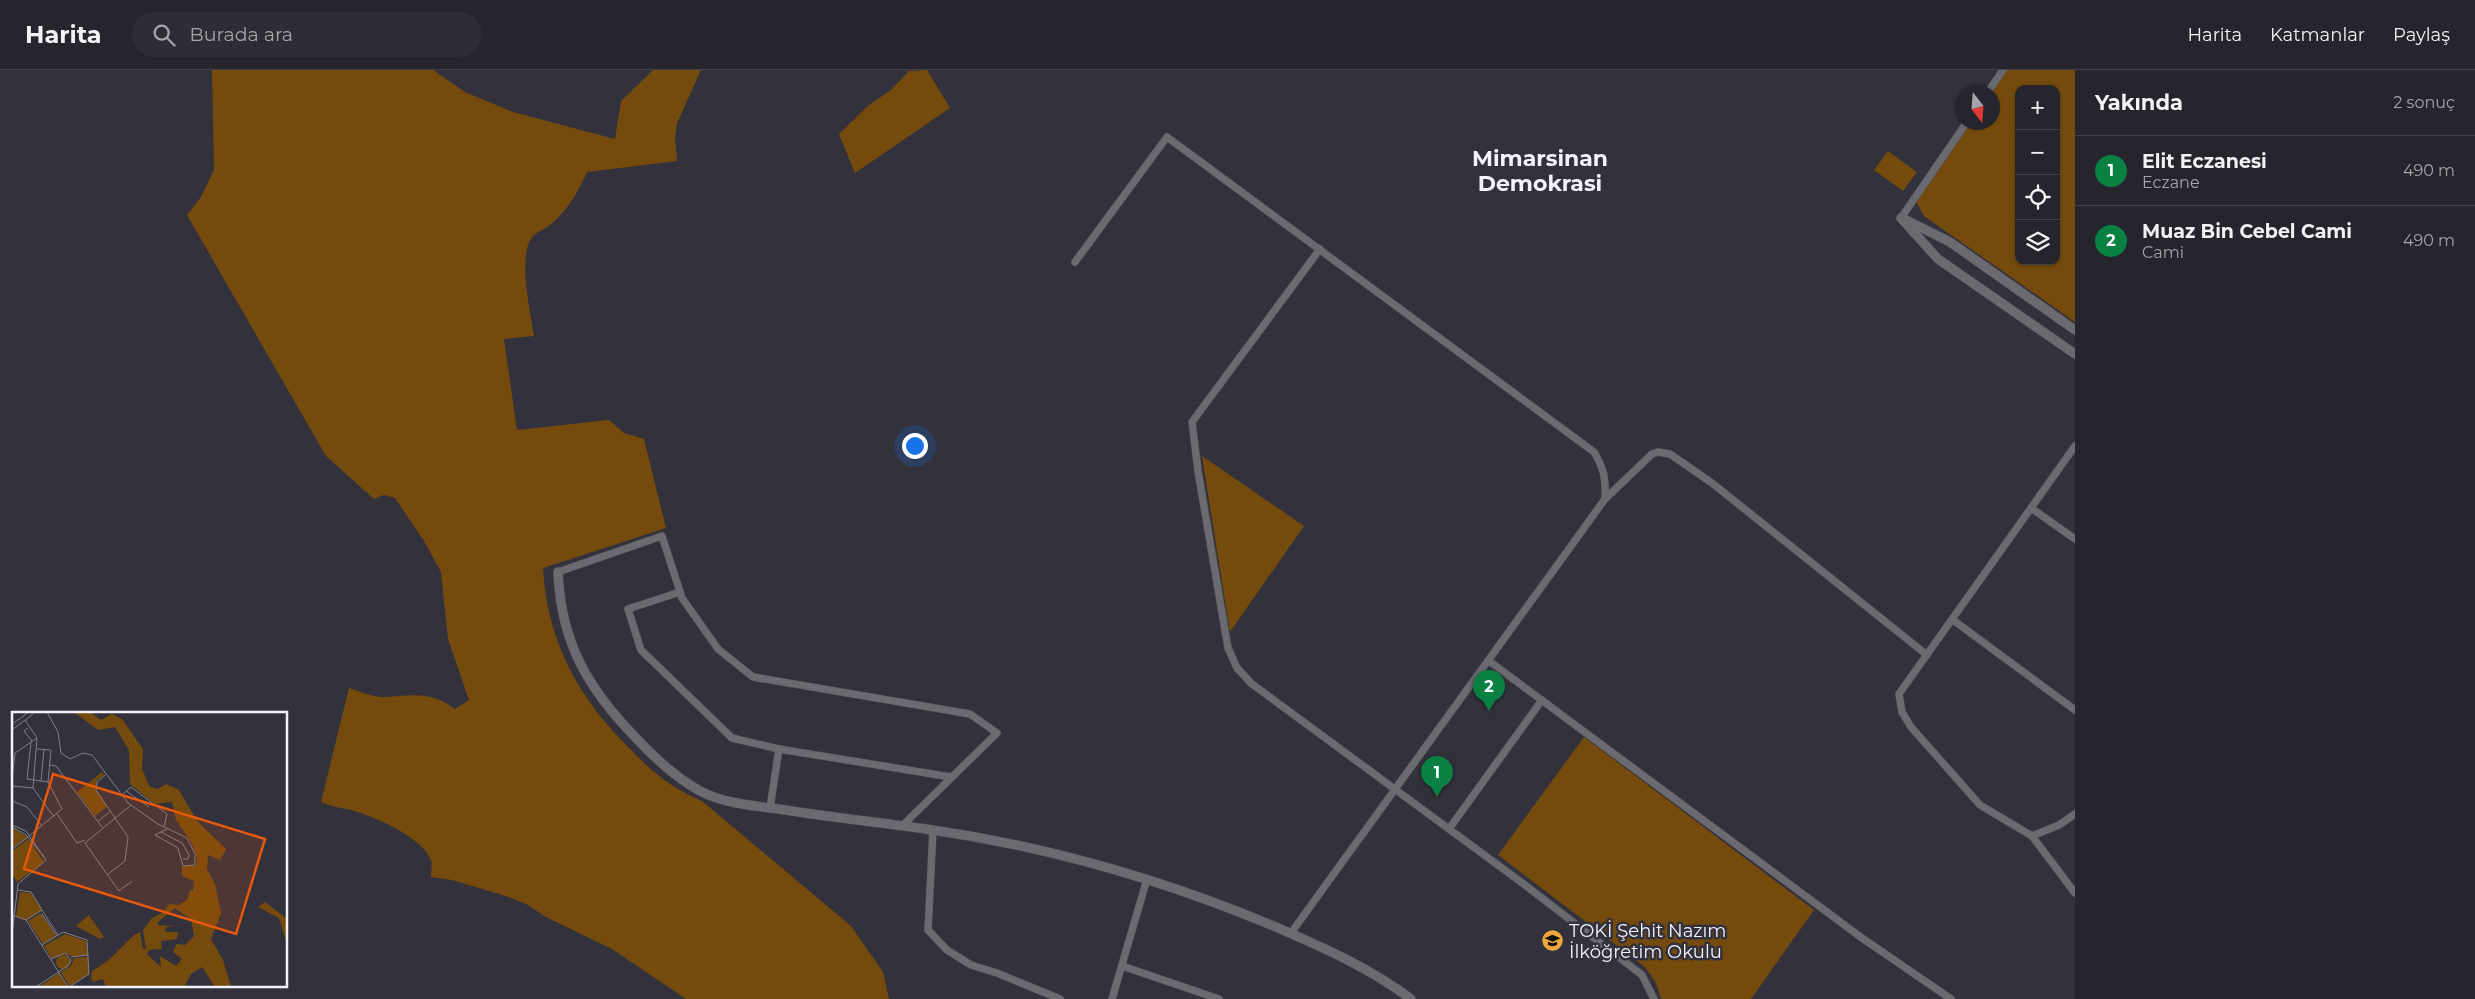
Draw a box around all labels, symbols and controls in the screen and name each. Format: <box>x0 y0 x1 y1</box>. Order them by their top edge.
search box <box>132 12 482 57</box>
text: Harita <box>25 20 102 49</box>
icon: search <box>150 21 178 49</box>
text: Burada ara <box>190 23 293 46</box>
text: Harita <box>2187 24 2242 46</box>
text: Katmanlar <box>2270 24 2365 46</box>
text: Paylaş <box>2393 24 2450 46</box>
north arrow <box>1955 85 2000 130</box>
map controls <box>2015 85 2060 265</box>
button: + <box>2015 85 2060 130</box>
text: Yakında <box>2095 90 2183 115</box>
text: 2 sonuç <box>2393 93 2455 112</box>
button: − <box>2015 130 2060 175</box>
district label: Mimarsinan Demokrasi <box>1472 145 1608 197</box>
text: Elit Eczanesi <box>2142 150 2267 173</box>
text: 1 <box>2108 161 2114 180</box>
text: 490 m <box>2403 161 2455 180</box>
text: Eczane <box>2142 173 2200 192</box>
button: locate <box>2015 175 2060 220</box>
button: layers <box>2015 220 2060 265</box>
text: Muaz Bin Cebel Cami <box>2142 220 2352 243</box>
text: 2 <box>2106 231 2116 250</box>
text: 490 m <box>2403 231 2455 250</box>
text: Cami <box>2142 243 2184 262</box>
your location <box>902 433 928 459</box>
pin: 2 <box>1473 670 1505 711</box>
inset map <box>12 712 288 986</box>
pin: 1 <box>1421 756 1453 797</box>
place label: TOKİ Şehit Nazım İlköğretim Okulu <box>1569 920 1726 963</box>
school or university icon: TOKİ Şehit Nazım İlköğretim Okulu <box>1541 929 1565 953</box>

